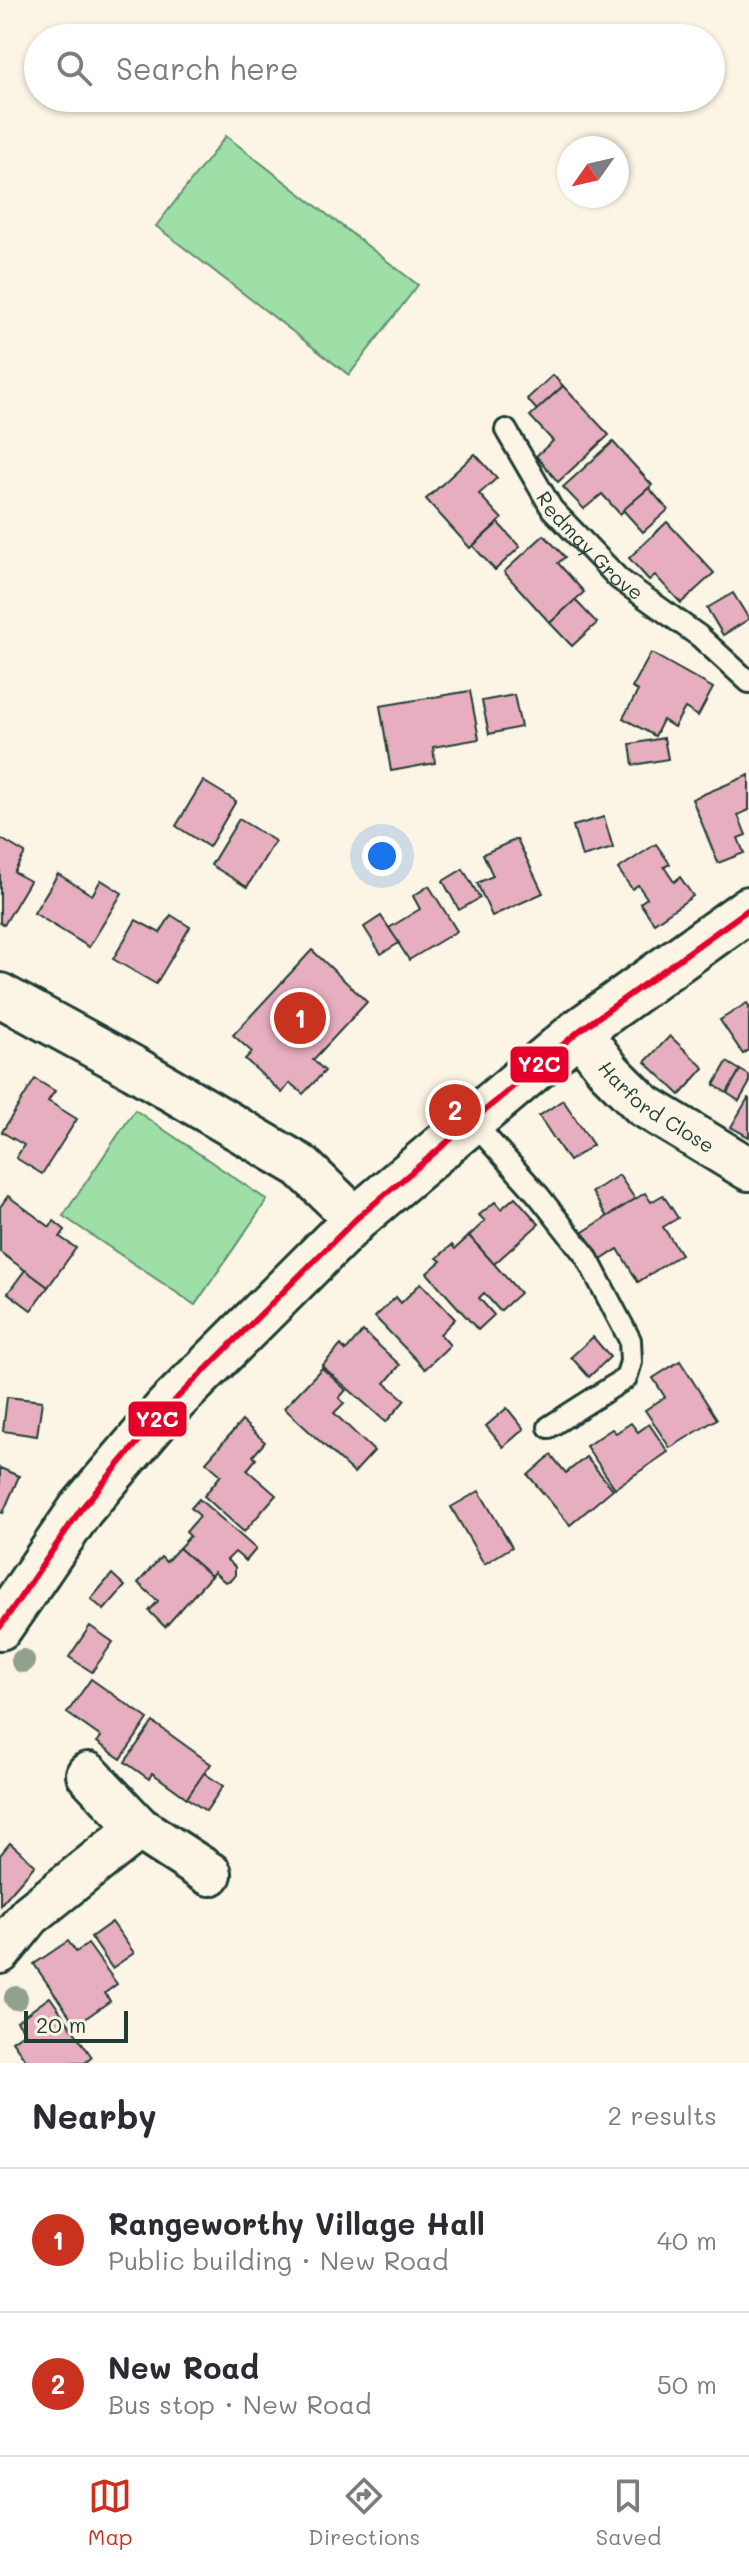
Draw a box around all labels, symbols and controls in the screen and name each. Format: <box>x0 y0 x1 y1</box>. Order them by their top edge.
search box <box>24 24 725 112</box>
icon: search <box>52 46 96 90</box>
text: Search here <box>116 48 299 88</box>
north arrow <box>557 136 629 208</box>
street label: Redmay Grove <box>531 486 649 605</box>
your location <box>362 836 402 876</box>
pin: 1 <box>274 988 326 1048</box>
line badge: Y2C <box>509 1045 570 1084</box>
text: Y2C <box>517 1049 561 1078</box>
street label: Harford Close <box>593 1056 719 1158</box>
pin: 2 <box>429 1080 481 1140</box>
line badge: Y2C <box>127 1400 188 1438</box>
text: Y2C <box>135 1404 179 1433</box>
scale bar <box>24 2007 128 2043</box>
text: 20 m <box>36 2010 86 2039</box>
text: Nearby <box>32 2093 157 2138</box>
text: 2 results <box>608 2098 717 2132</box>
text: Rangeworthy Village Hall <box>108 2203 485 2243</box>
text: 1 <box>52 2223 64 2257</box>
text: 40 m <box>657 2223 717 2257</box>
text: Public building · New Road <box>108 2243 448 2277</box>
text: New Road <box>108 2347 259 2387</box>
text: 2 <box>51 2367 65 2401</box>
text: 50 m <box>657 2367 717 2401</box>
text: Bus stop · New Road <box>108 2387 371 2421</box>
tab: Map <box>88 2474 133 2551</box>
tab: Directions <box>308 2474 420 2551</box>
tab: Saved <box>596 2474 661 2551</box>

